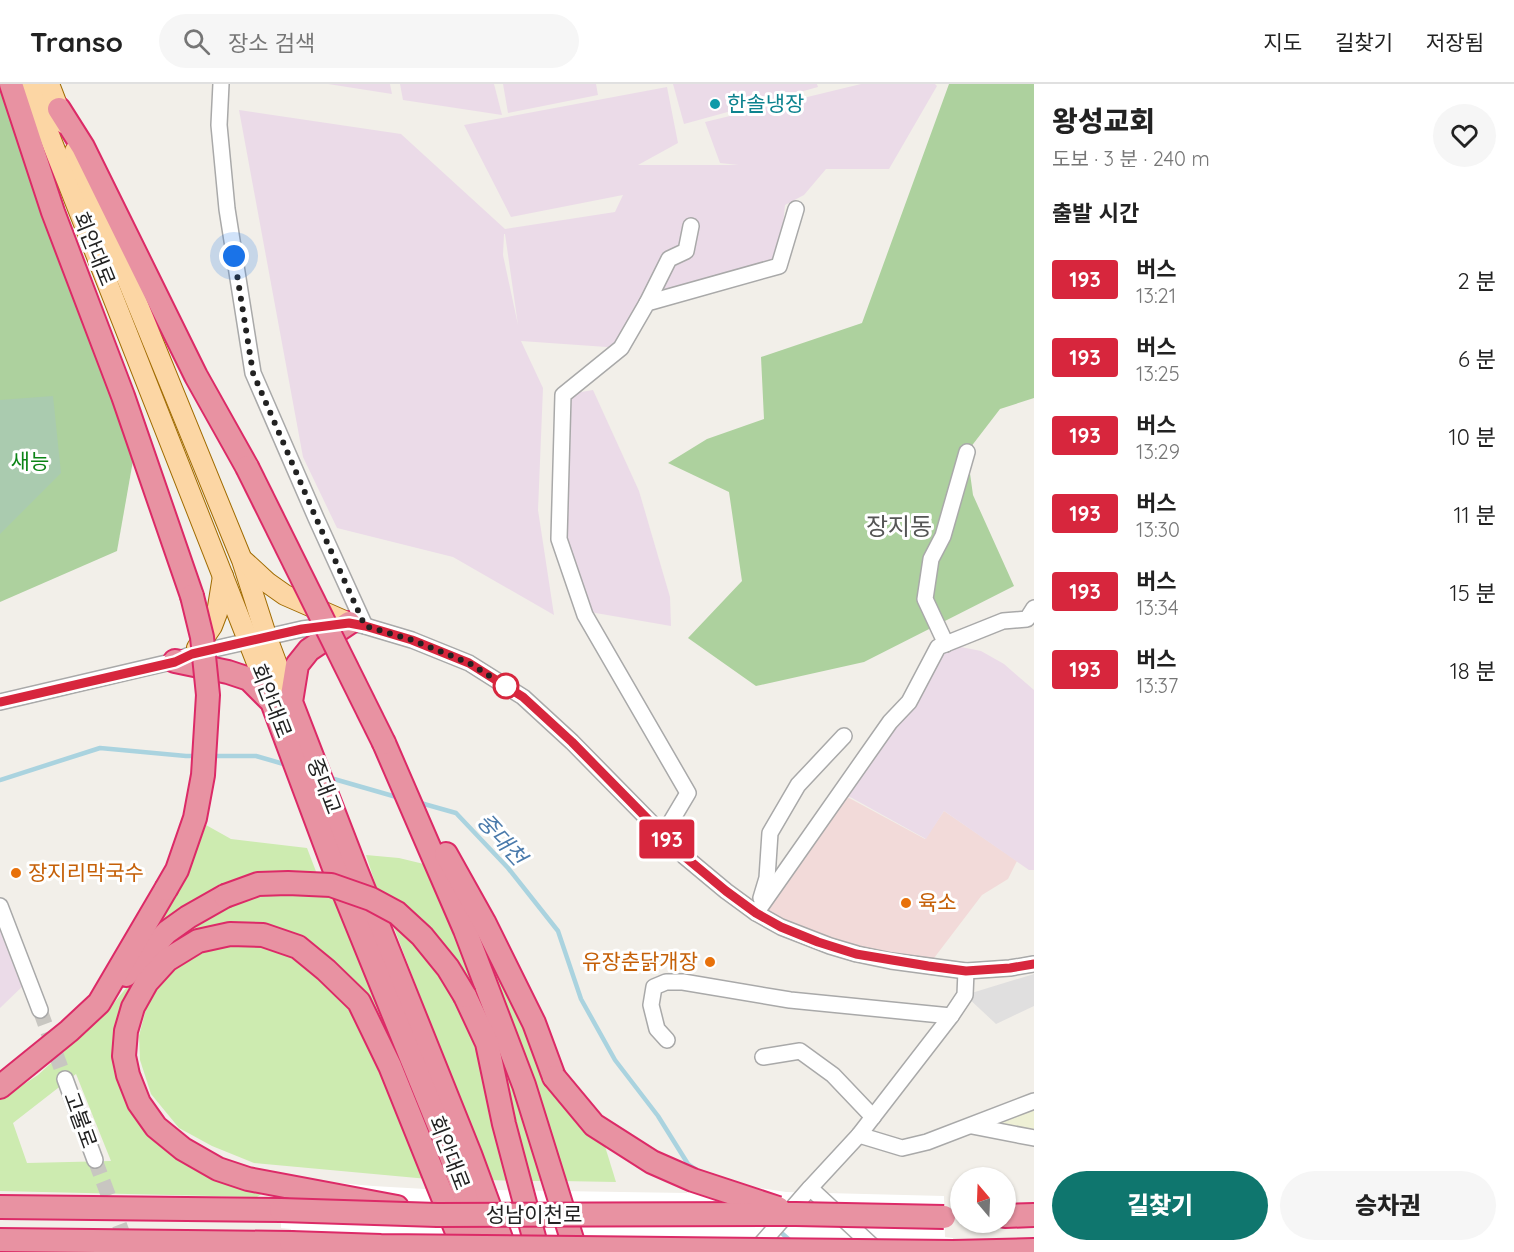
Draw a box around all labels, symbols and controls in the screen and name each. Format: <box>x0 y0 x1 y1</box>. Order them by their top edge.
search box <box>159 14 579 68</box>
text: Transo <box>30 24 123 59</box>
icon: search <box>180 25 213 58</box>
text: 장소 검색 <box>228 29 315 57</box>
text: 지도 <box>1263 29 1302 55</box>
text: 길찾기 <box>1335 29 1393 55</box>
text: 저장됨 <box>1426 29 1484 55</box>
place label: 한솔냉장 <box>727 90 804 116</box>
marker: 한솔냉장 <box>708 97 722 111</box>
text: 왕성교회 <box>1052 103 1155 138</box>
button: heart <box>1433 104 1496 167</box>
text: 도보 · 3 분 · 240 m <box>1052 146 1210 171</box>
text: 출발 시간 <box>1052 199 1139 227</box>
street label: 회안대로 <box>68 208 121 289</box>
your location <box>219 241 249 271</box>
text: 버스 <box>1136 255 1176 283</box>
text: 193 <box>1069 266 1101 292</box>
text: 2 분 <box>1458 267 1496 295</box>
text: 13:21 <box>1136 283 1176 308</box>
text: 버스 <box>1136 333 1176 361</box>
text: 193 <box>1069 344 1101 370</box>
text: 6 분 <box>1458 345 1496 373</box>
text: 13:25 <box>1136 361 1180 386</box>
text: 버스 <box>1136 411 1176 439</box>
text: 193 <box>1069 422 1101 448</box>
text: 10 분 <box>1449 423 1496 451</box>
text: 13:29 <box>1136 439 1180 464</box>
park label: 새능 <box>11 448 49 474</box>
text: 버스 <box>1136 489 1176 517</box>
text: 193 <box>1069 500 1101 526</box>
text: 11 분 <box>1453 501 1496 529</box>
district label: 장지동 <box>866 511 932 541</box>
text: 13:30 <box>1136 517 1180 542</box>
text: 버스 <box>1136 567 1176 595</box>
text: 193 <box>1069 578 1101 604</box>
text: 15 분 <box>1450 579 1496 607</box>
text: 13:34 <box>1136 595 1179 620</box>
text: 버스 <box>1136 645 1176 673</box>
text: 193 <box>1069 656 1101 682</box>
text: 18 분 <box>1450 657 1496 685</box>
street label: 회안대로 <box>246 660 298 741</box>
unlabelled marker <box>493 673 519 699</box>
text: 13:37 <box>1136 673 1178 698</box>
street label: 중대교 <box>302 754 347 817</box>
water label: 중대천 <box>471 807 535 873</box>
line badge: 193 <box>632 820 702 858</box>
text: 193 <box>651 826 683 852</box>
place label: 장지리막국수 <box>28 859 144 885</box>
marker: 장지리막국수 <box>9 866 23 880</box>
place label: 육소 <box>918 889 957 915</box>
marker: 육소 <box>899 896 913 910</box>
place label: 유장춘닭개장 <box>582 948 698 974</box>
marker: 유장춘닭개장 <box>703 955 717 969</box>
street label: 고불로 <box>59 1088 103 1151</box>
street label: 회안대로 <box>424 1112 476 1193</box>
north arrow <box>950 1167 1016 1233</box>
map controls <box>950 1167 1016 1233</box>
button: 길찾기 <box>1052 1171 1268 1240</box>
button: 승차권 <box>1280 1171 1496 1240</box>
street label: 성남이천로 <box>486 1201 582 1227</box>

